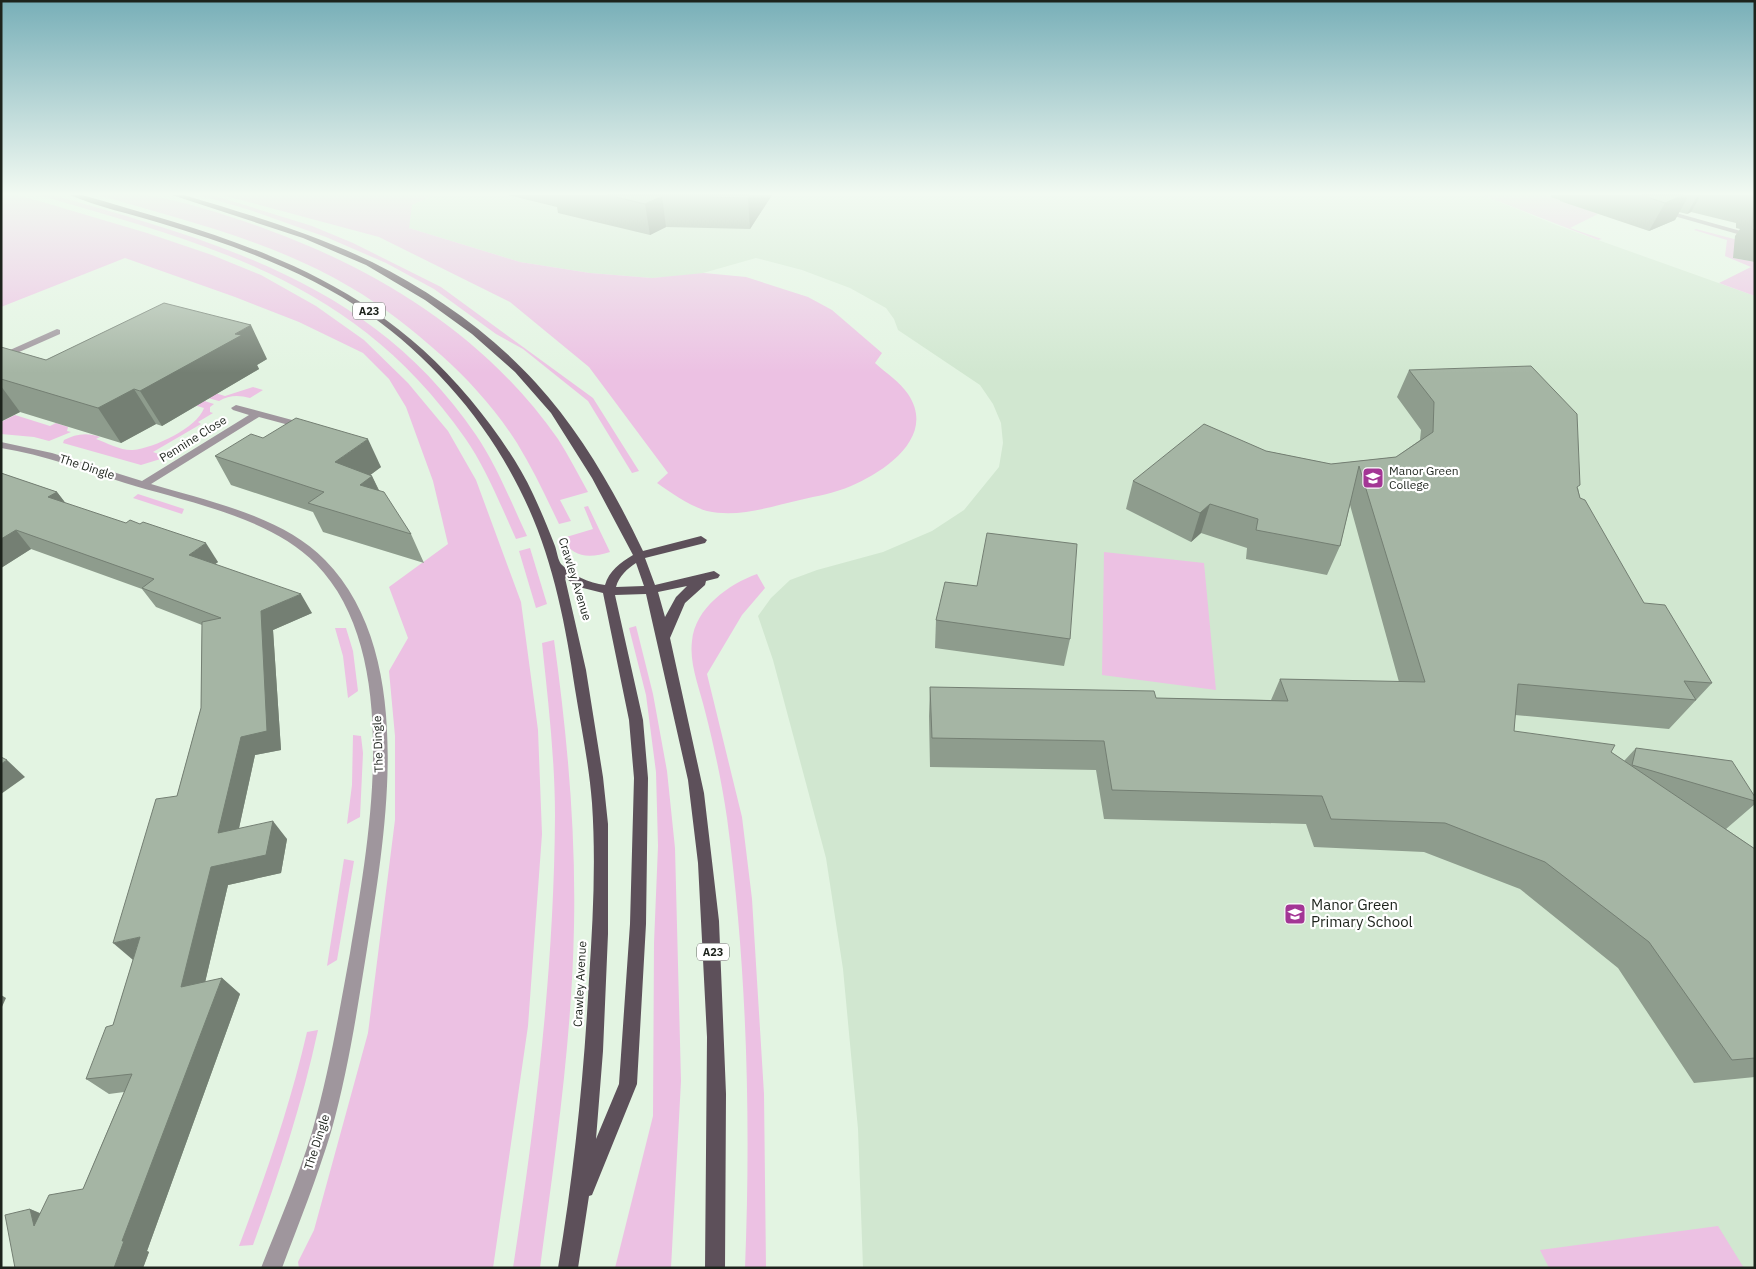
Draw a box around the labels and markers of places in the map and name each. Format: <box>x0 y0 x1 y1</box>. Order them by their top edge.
place label: Manor Green College <box>1389 463 1459 492</box>
school or university icon: Manor Green College <box>1361 466 1385 490</box>
place label: Manor Green Primary School <box>1311 895 1413 931</box>
school or university icon: Manor Green Primary School <box>1283 902 1307 926</box>

